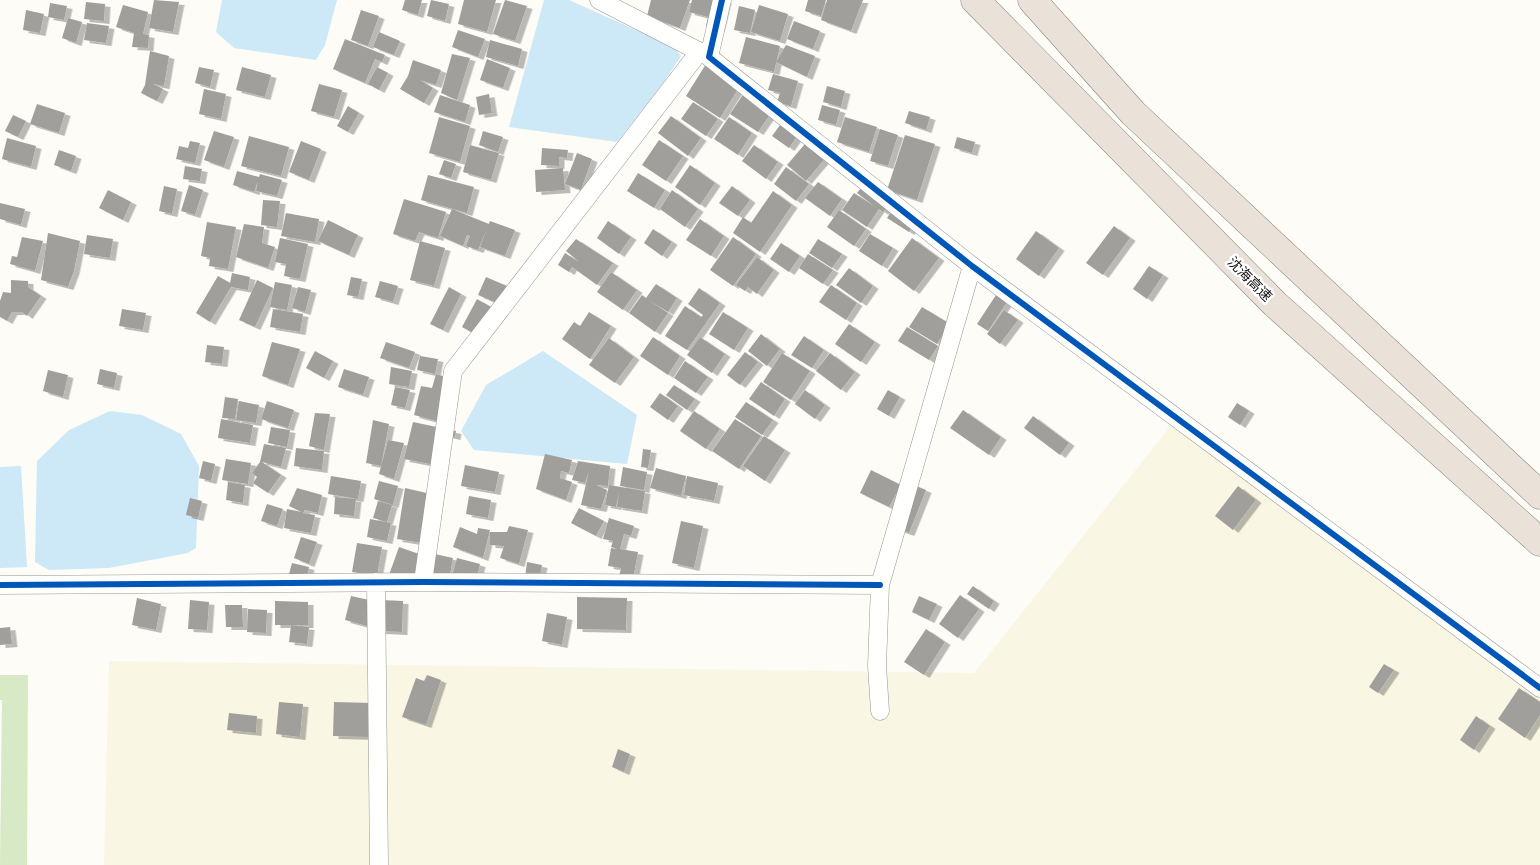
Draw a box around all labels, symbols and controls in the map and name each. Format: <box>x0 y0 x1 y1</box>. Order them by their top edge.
street label: 沈海高速 <box>1225 254 1275 304</box>

